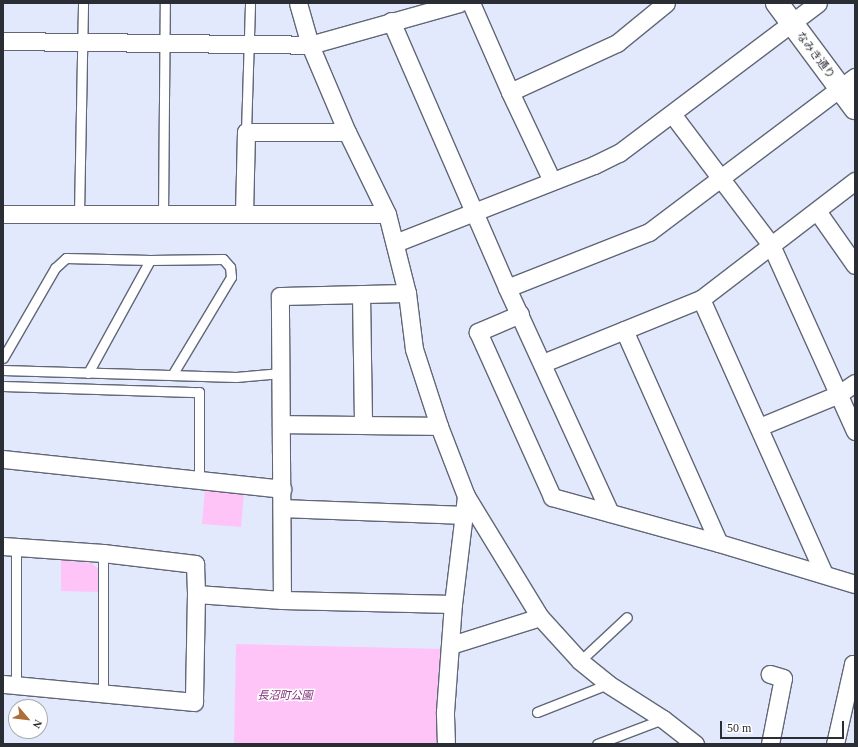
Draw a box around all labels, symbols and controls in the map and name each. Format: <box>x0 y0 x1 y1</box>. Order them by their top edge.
street label: なみき通り <box>794 29 838 81</box>
park label: 長沼町公園 <box>258 688 312 702</box>
north arrow <box>8 699 48 739</box>
scale bar <box>722 713 846 739</box>
text: N <box>31 718 45 730</box>
text: 50 m <box>727 721 751 735</box>

